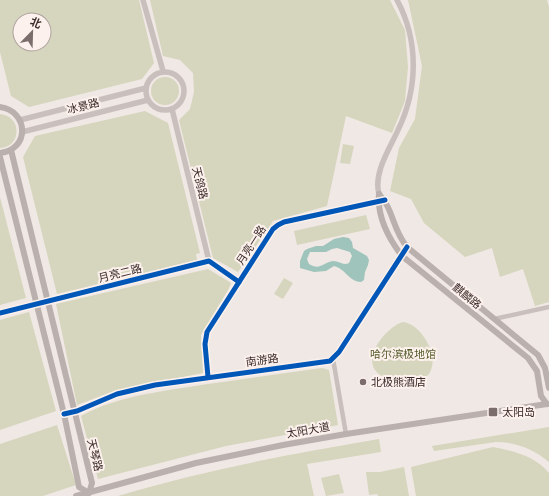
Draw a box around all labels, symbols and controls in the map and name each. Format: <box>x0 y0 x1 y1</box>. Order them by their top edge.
north arrow <box>12 12 52 52</box>
text: 北 <box>28 14 44 31</box>
street label: 冰景路 <box>65 95 101 117</box>
street label: 天鸽路 <box>189 165 211 201</box>
street label: 月亮一路 <box>233 223 269 267</box>
street label: 月亮二路 <box>97 261 143 285</box>
street label: 麒麟路 <box>450 280 484 312</box>
park label: 哈尔滨极地馆 <box>370 347 436 361</box>
street label: 南游路 <box>245 351 279 369</box>
place label: 北极熊酒店 <box>371 375 426 389</box>
marker: 北极熊酒店 <box>358 377 368 387</box>
place label: 太阳岛 <box>502 405 535 419</box>
marker: 太阳岛 <box>487 406 499 418</box>
street label: 太阳大道 <box>285 419 331 441</box>
street label: 天琴路 <box>84 437 106 473</box>

